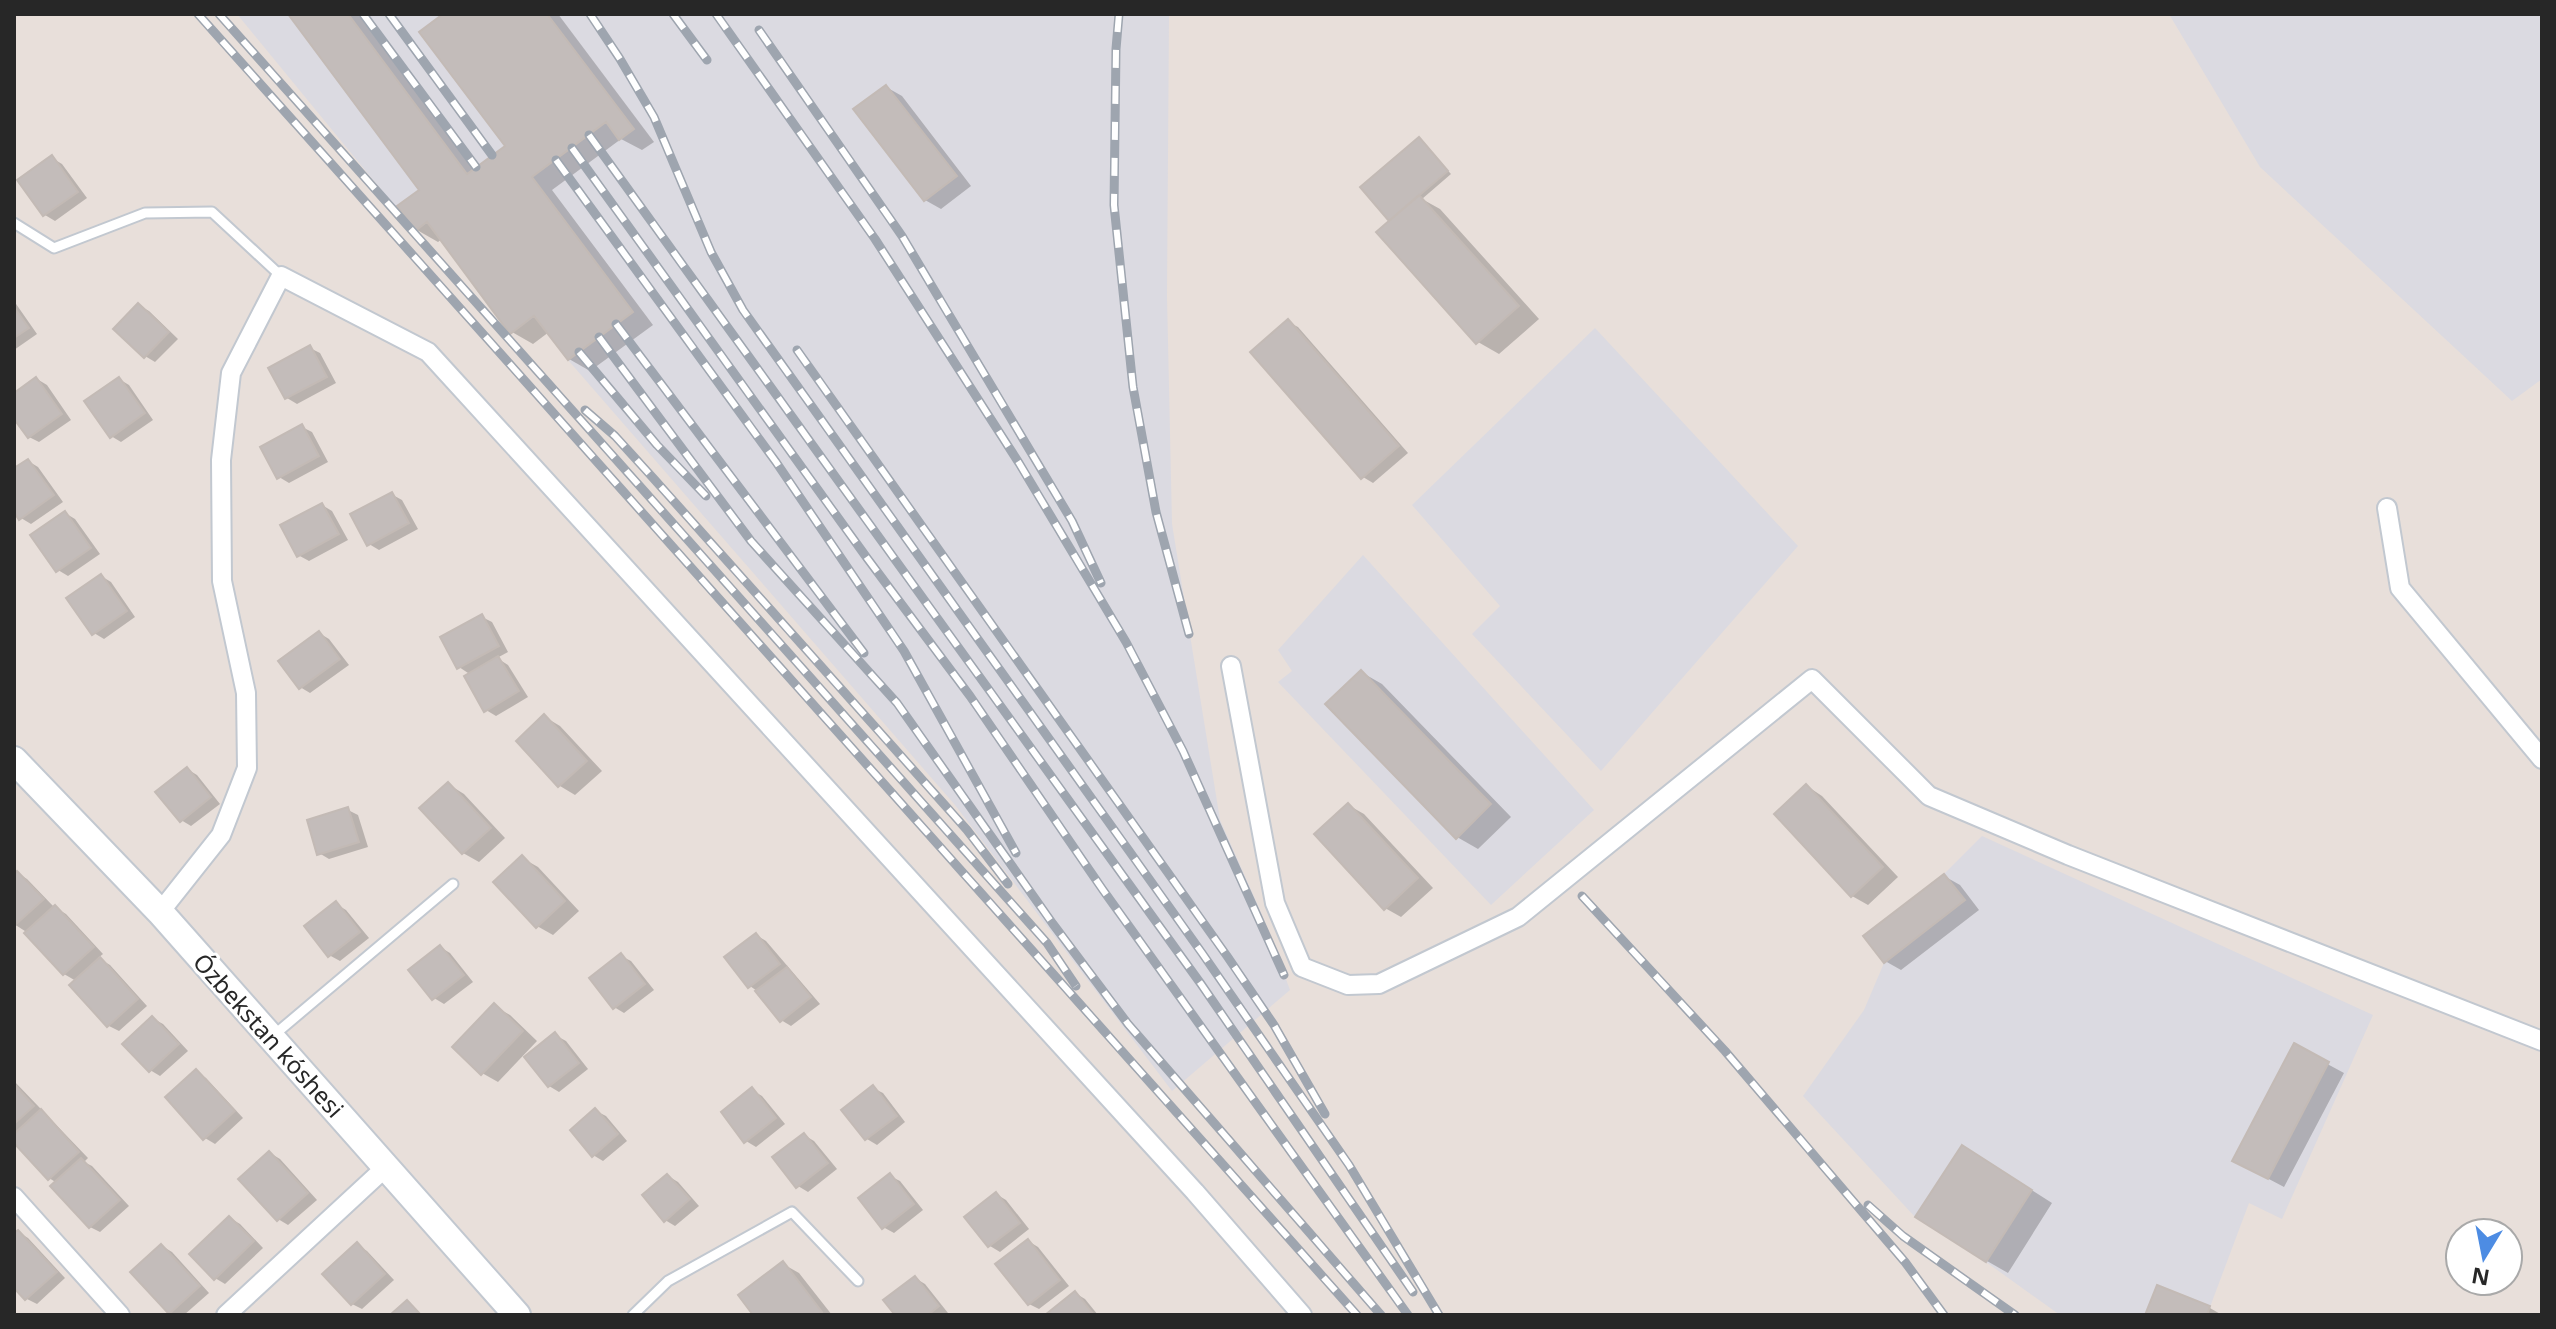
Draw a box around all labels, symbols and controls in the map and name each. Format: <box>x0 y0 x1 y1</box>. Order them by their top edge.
street label: Ózbekstan kóshesi <box>186 946 352 1124</box>
north arrow <box>2444 1217 2524 1297</box>
text: N <box>2469 1261 2492 1294</box>

